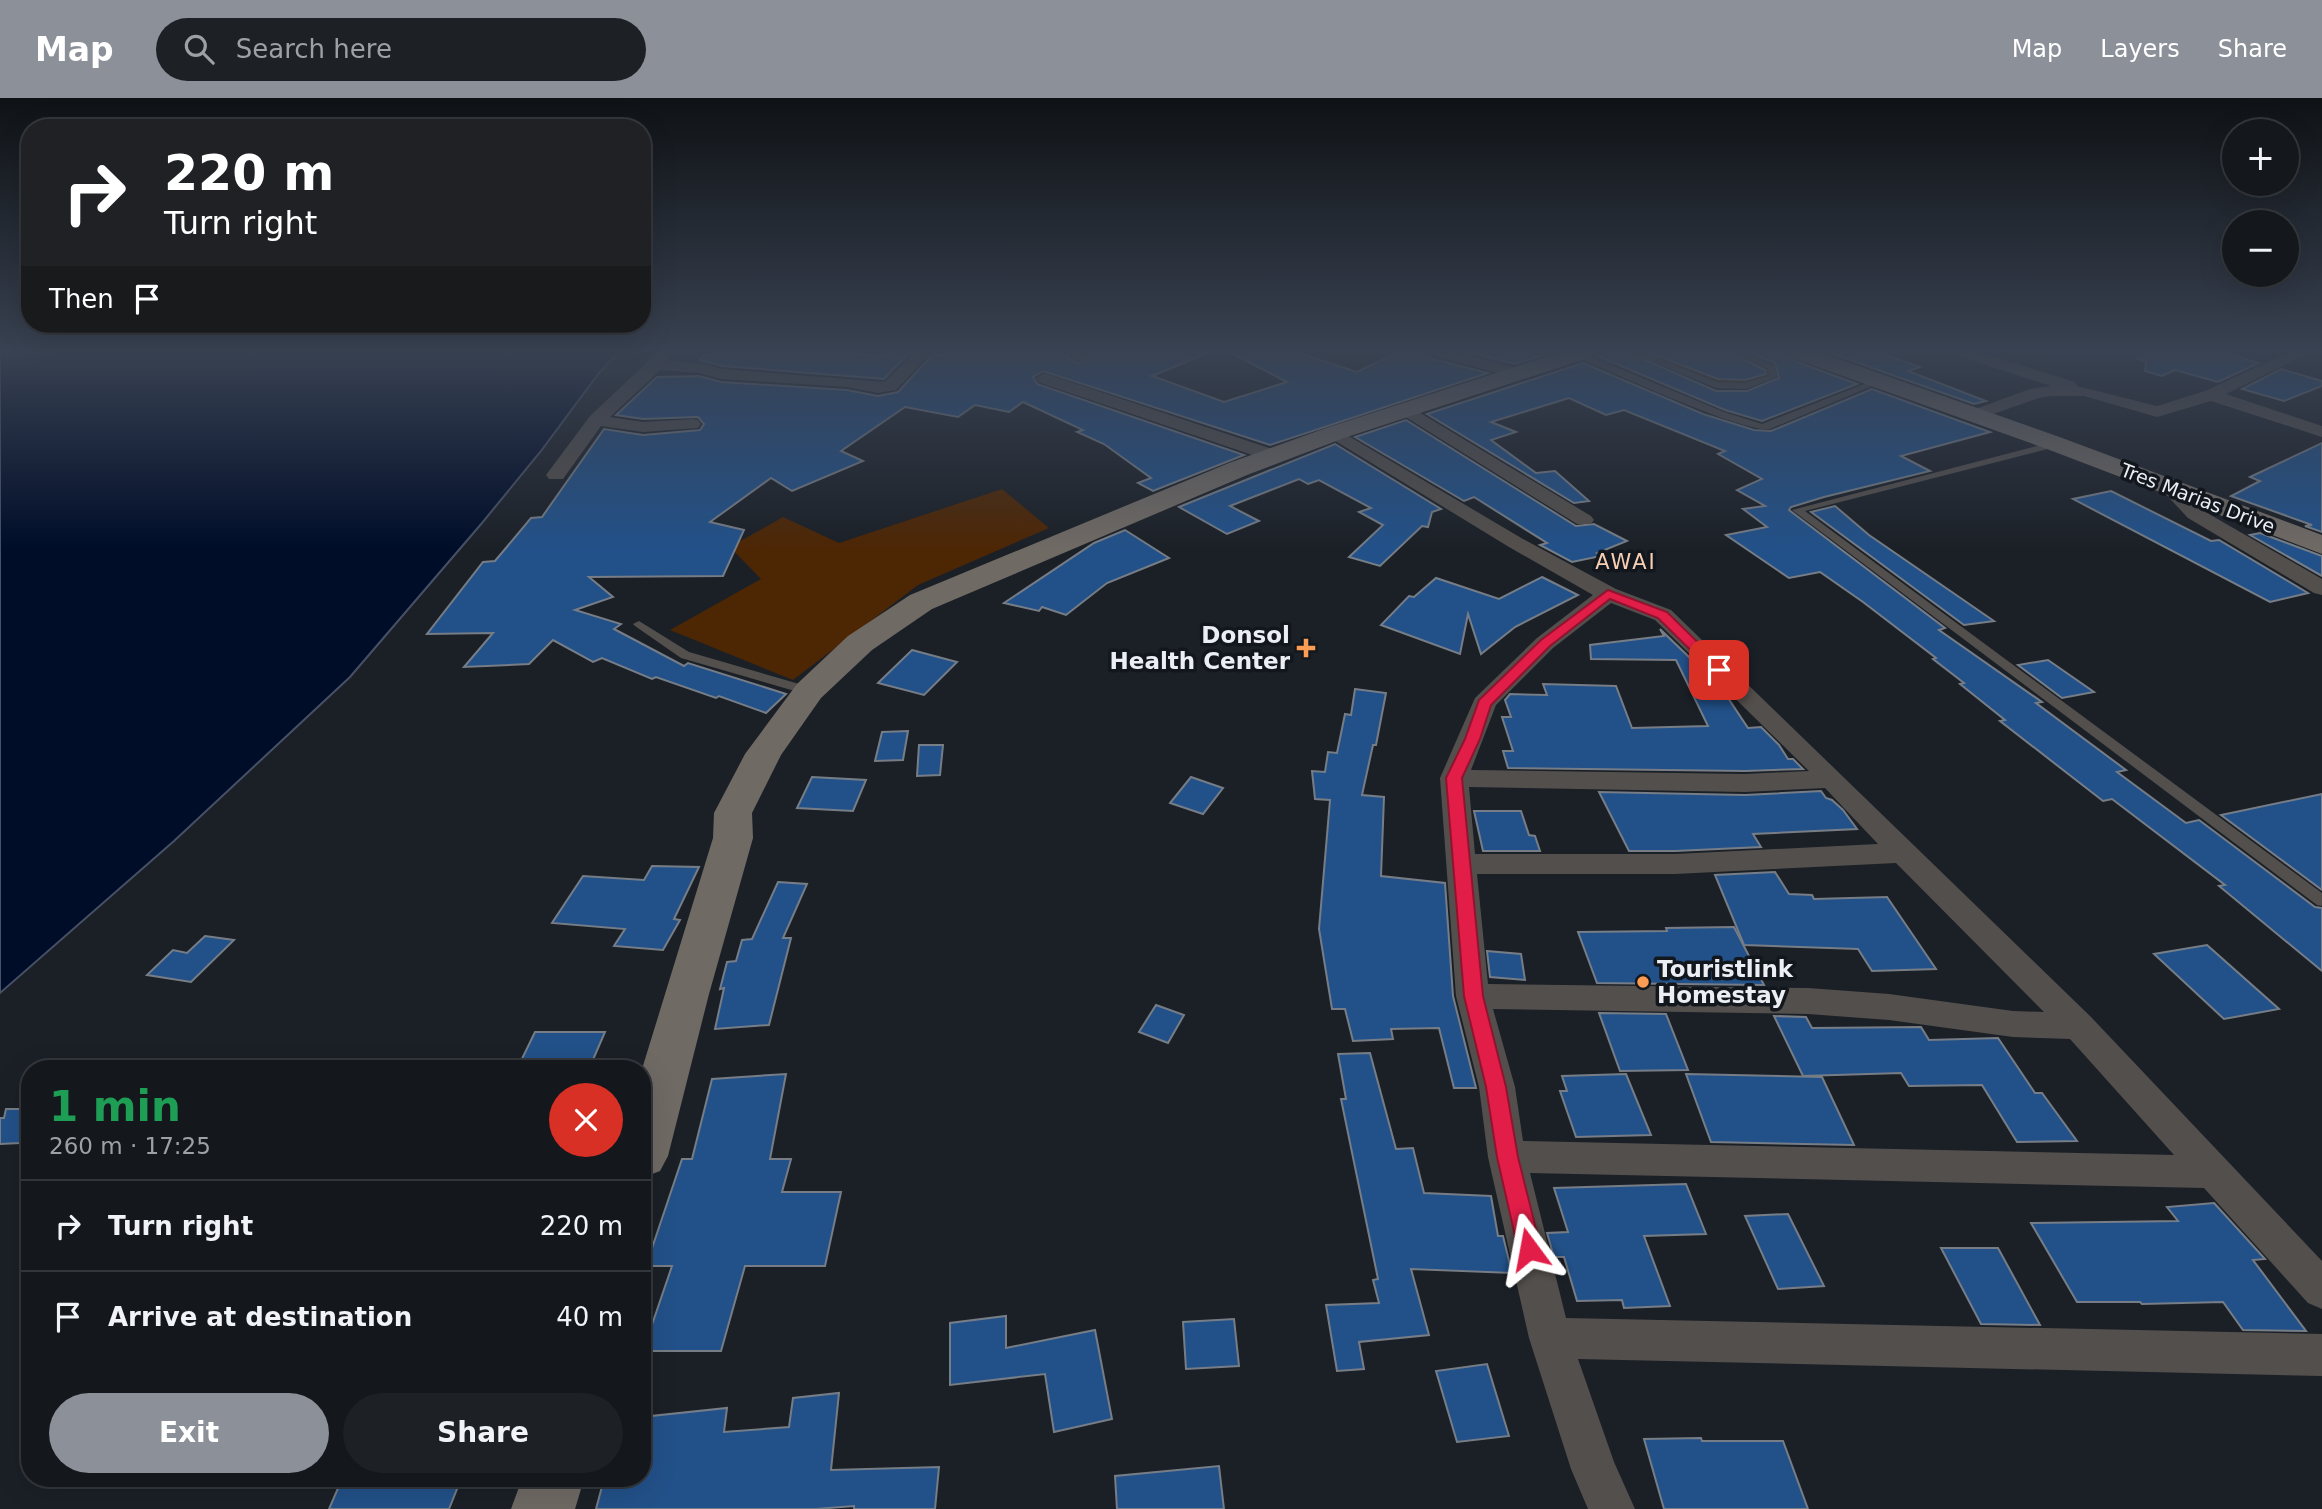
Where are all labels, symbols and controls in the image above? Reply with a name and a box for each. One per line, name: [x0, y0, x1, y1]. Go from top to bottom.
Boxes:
search box: [156, 18, 646, 81]
text: Map: [35, 30, 114, 69]
icon: search: [180, 30, 218, 68]
text: Search here: [236, 34, 392, 64]
text: Map: [2012, 35, 2062, 63]
text: Layers: [2100, 35, 2180, 63]
text: Share: [2218, 35, 2287, 63]
map controls: [2222, 119, 2299, 287]
button: +: [2222, 119, 2299, 196]
text: 220 m: [164, 145, 334, 202]
icon: right: [49, 147, 140, 238]
text: Turn right: [164, 204, 317, 242]
button: −: [2222, 210, 2299, 287]
icon: arrive: [128, 280, 166, 318]
text: Then: [49, 284, 114, 314]
street label: Tres Marias Drive: [2117, 458, 2278, 538]
district label: AWAI: [1595, 550, 1657, 574]
place label: Donsol Health Center: [1110, 622, 1291, 674]
marker: Donsol Health Center: [1296, 638, 1316, 658]
pin: [1689, 640, 1749, 700]
icon: arrive: [1700, 651, 1738, 689]
place label: Touristlink Homestay: [1657, 956, 1794, 1008]
marker: Touristlink Homestay: [1635, 974, 1651, 990]
text: 1 min: [49, 1082, 181, 1131]
button: close: [549, 1083, 623, 1157]
text: 260 m · 17:25: [49, 1133, 211, 1159]
icon: right: [49, 1207, 87, 1245]
text: Turn right: [108, 1211, 253, 1241]
text: 220 m: [540, 1211, 623, 1241]
position arrow: [1492, 1212, 1566, 1286]
icon: arrive: [49, 1298, 87, 1336]
text: Arrive at destination: [108, 1302, 412, 1332]
text: 40 m: [556, 1302, 623, 1332]
button: Exit: [49, 1393, 329, 1473]
button: Share: [343, 1393, 623, 1473]

